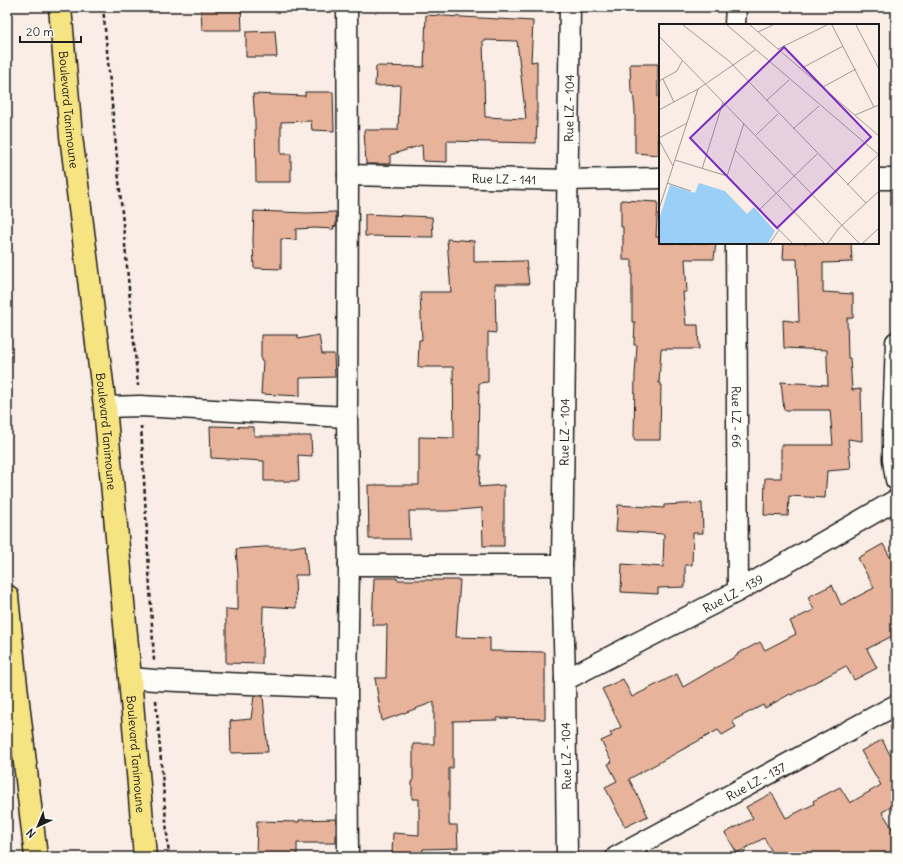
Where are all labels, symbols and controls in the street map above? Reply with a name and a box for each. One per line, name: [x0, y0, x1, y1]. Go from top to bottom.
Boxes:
scale bar: [20, 18, 81, 44]
text: 20 m: [26, 24, 54, 39]
inset map: [659, 24, 879, 244]
street label: Boulevard Tanimoune: [56, 50, 82, 169]
street label: Rue LZ - 104: [561, 74, 577, 142]
street label: Rue LZ - 141: [472, 170, 536, 187]
street label: Boulevard Tanimoune: [93, 372, 120, 491]
street label: Rue LZ - 66: [729, 386, 745, 448]
street label: Rue LZ - 104: [556, 398, 572, 466]
street label: Rue LZ - 139: [700, 571, 766, 615]
street label: Boulevard Tanimoune: [124, 695, 149, 813]
street label: Rue LZ - 104: [558, 722, 574, 790]
street label: Rue LZ - 137: [723, 759, 788, 803]
north arrow: [18, 806, 58, 846]
text: N: [23, 826, 39, 841]

